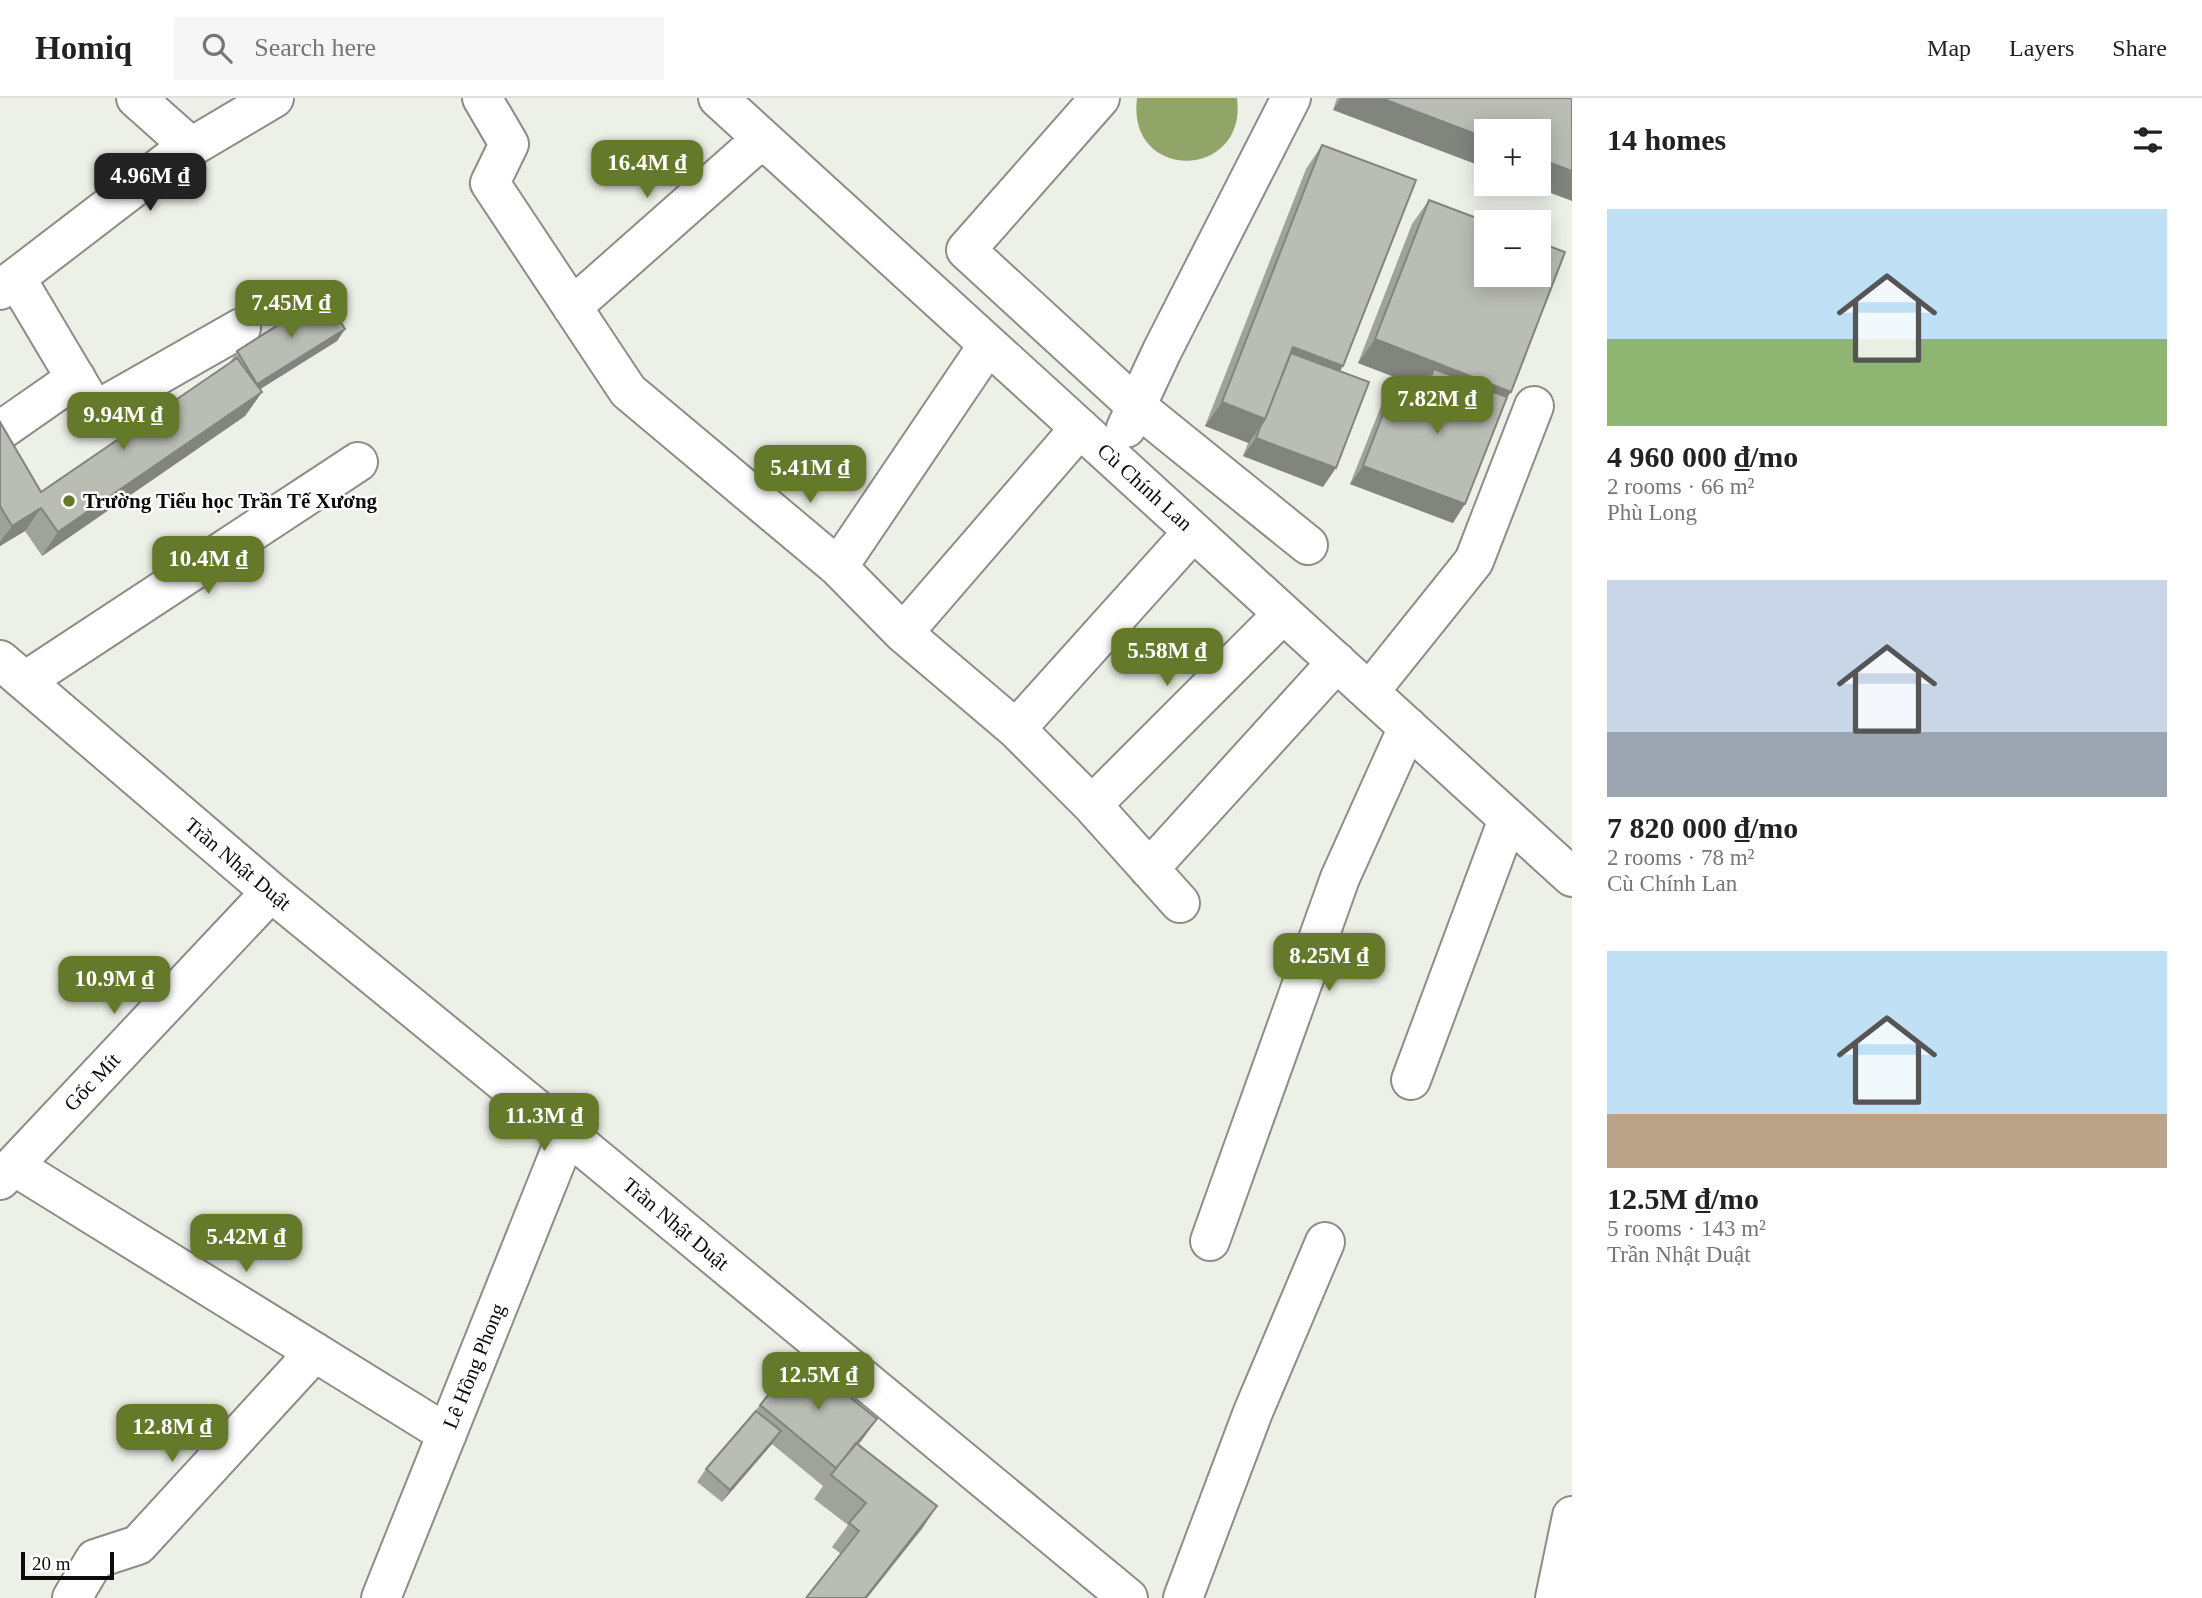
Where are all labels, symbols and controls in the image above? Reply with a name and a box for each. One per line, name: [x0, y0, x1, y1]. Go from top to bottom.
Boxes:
search box: [174, 17, 664, 80]
icon: search: [198, 29, 236, 67]
text: Homiq: [35, 30, 132, 66]
text: Search here: [254, 33, 376, 62]
text: Map: [1927, 35, 1971, 61]
text: Layers: [2009, 35, 2074, 61]
text: Share: [2112, 35, 2167, 61]
map controls: [1474, 119, 1551, 287]
button: +: [1474, 119, 1551, 196]
icon: filters: [2129, 121, 2167, 159]
text: 14 homes: [1607, 123, 1726, 156]
pin: 16.4M ₫: [582, 140, 712, 200]
text: 16.4M ₫: [607, 150, 687, 175]
pin: 4.96M ₫: [85, 153, 215, 213]
text: 4.96M ₫: [110, 163, 190, 188]
button: −: [1474, 210, 1551, 287]
icon: home: [1824, 255, 1950, 381]
pin: 7.45M ₫: [226, 280, 356, 340]
text: 7.45M ₫: [251, 290, 331, 315]
pin: 7.82M ₫: [1372, 376, 1502, 436]
text: 7.82M ₫: [1397, 386, 1477, 411]
pin: 9.94M ₫: [58, 392, 188, 452]
text: 9.94M ₫: [83, 402, 163, 427]
street label: Cù Chính Lan: [1093, 438, 1198, 536]
text: 4 960 000 ₫/mo: [1607, 440, 1798, 473]
pin: 5.41M ₫: [745, 446, 875, 505]
text: 5.41M ₫: [770, 455, 850, 480]
text: 2 rooms · 66 m²: [1607, 474, 1754, 499]
place label: Trường Tiểu học Trần Tế Xương: [83, 489, 378, 513]
marker: Trường Tiểu học Trần Tế Xương: [61, 493, 77, 509]
text: Phù Long: [1607, 500, 1697, 525]
pin: 10.4M ₫: [143, 536, 273, 596]
text: 10.4M ₫: [168, 546, 248, 571]
icon: home: [1824, 626, 1950, 752]
pin: 5.58M ₫: [1102, 628, 1232, 688]
text: 5.58M ₫: [1127, 638, 1207, 663]
text: 7 820 000 ₫/mo: [1607, 811, 1798, 844]
street label: Trần Nhật Duật: [180, 813, 296, 915]
text: 2 rooms · 78 m²: [1607, 845, 1754, 870]
text: Cù Chính Lan: [1607, 871, 1737, 896]
pin: 8.25M ₫: [1264, 934, 1394, 993]
text: 8.25M ₫: [1289, 943, 1369, 968]
pin: 10.9M ₫: [49, 956, 179, 1016]
text: 10.9M ₫: [74, 966, 154, 991]
icon: home: [1824, 997, 1950, 1123]
street label: Gốc Mít: [59, 1048, 125, 1116]
pin: 11.3M ₫: [479, 1094, 609, 1153]
text: 11.3M ₫: [505, 1103, 583, 1128]
street label: Trần Nhật Duật: [618, 1173, 734, 1275]
text: 12.5M ₫/mo: [1607, 1182, 1759, 1215]
pin: 5.42M ₫: [181, 1214, 311, 1274]
text: 5 rooms · 143 m²: [1607, 1216, 1766, 1241]
text: 5.42M ₫: [206, 1224, 286, 1249]
text: Trần Nhật Duật: [1607, 1242, 1751, 1267]
street label: Lê Hồng Phong: [438, 1299, 510, 1432]
pin: 12.5M ₫: [753, 1352, 883, 1412]
text: 12.5M ₫: [778, 1362, 858, 1387]
pin: 12.8M ₫: [107, 1404, 237, 1464]
text: 12.8M ₫: [132, 1414, 212, 1439]
scale bar: [21, 1549, 114, 1581]
text: 20 m: [32, 1553, 71, 1574]

